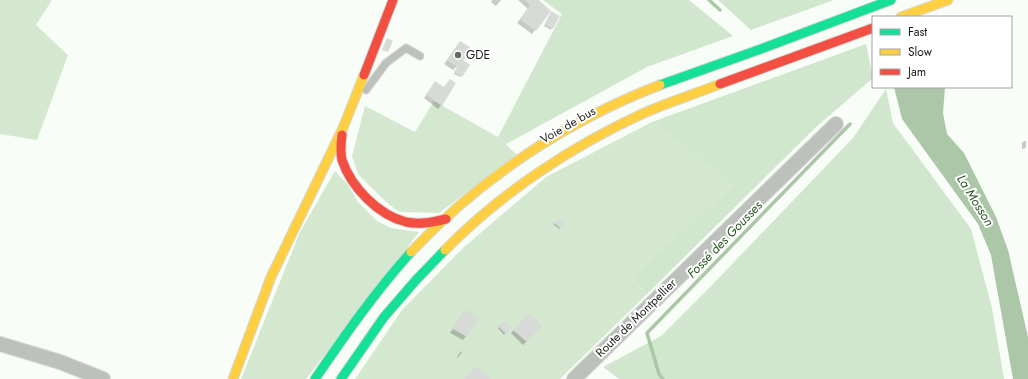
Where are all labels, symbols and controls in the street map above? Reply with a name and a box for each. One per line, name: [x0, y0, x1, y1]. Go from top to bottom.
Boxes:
legend: [872, 16, 1012, 88]
text: Fast: [908, 23, 927, 41]
text: Slow: [908, 43, 933, 61]
place label: GDE: [466, 46, 490, 64]
marker: GDE: [453, 50, 463, 60]
text: Jam: [906, 63, 926, 81]
street label: Voie de bus: [537, 102, 599, 148]
water label: La Mosson: [952, 171, 999, 230]
water label: Fossé des Gousses: [682, 196, 767, 282]
street label: Route de Montpellier: [592, 274, 681, 361]

